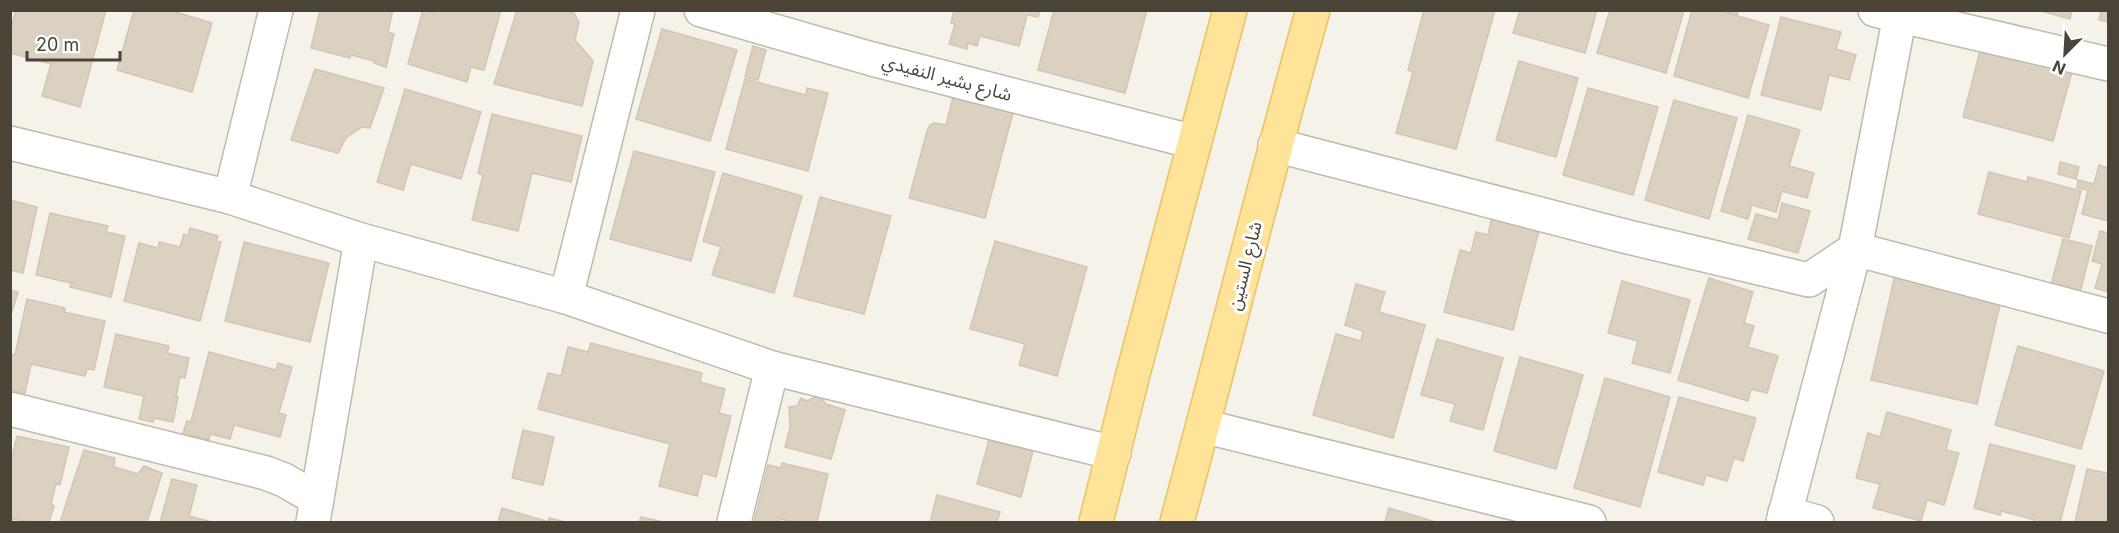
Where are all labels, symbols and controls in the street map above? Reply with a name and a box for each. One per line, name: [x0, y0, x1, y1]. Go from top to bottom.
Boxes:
scale bar: [27, 24, 120, 62]
north arrow: [2035, 24, 2095, 84]
text: 20 m: [36, 34, 79, 55]
street label: شارع بشير النفيدي: [879, 50, 1014, 109]
text: N: [2049, 56, 2069, 79]
street label: شارع الستين: [1223, 219, 1270, 314]

